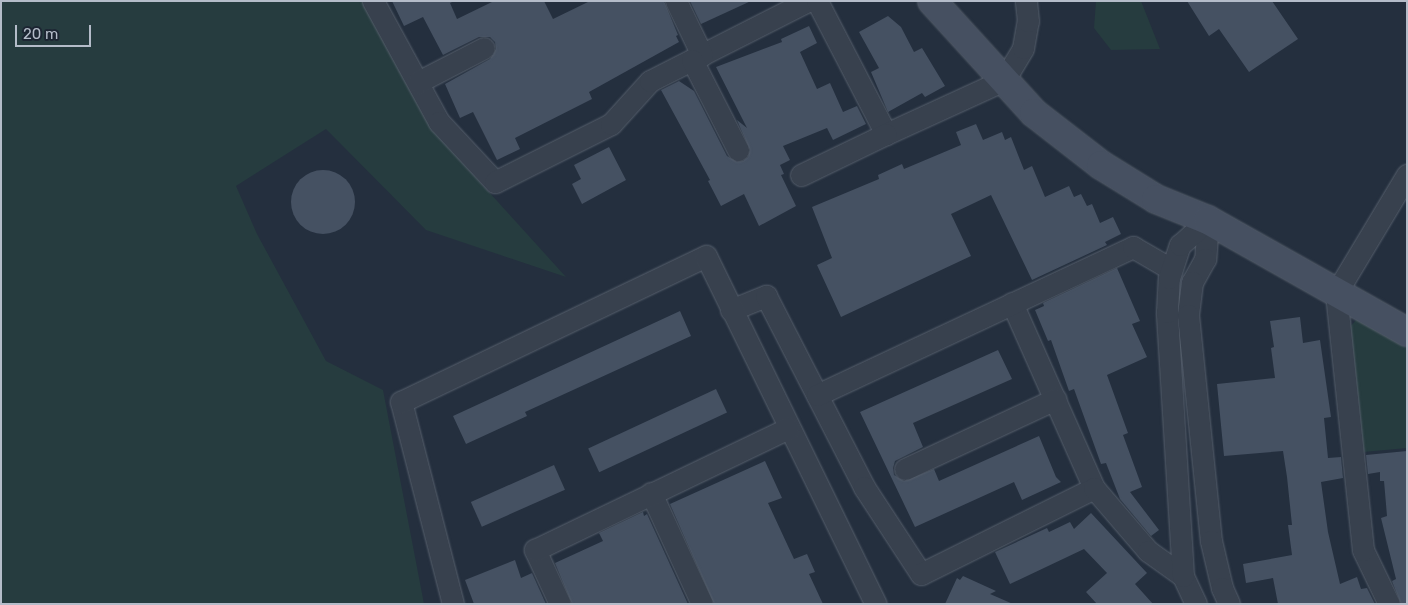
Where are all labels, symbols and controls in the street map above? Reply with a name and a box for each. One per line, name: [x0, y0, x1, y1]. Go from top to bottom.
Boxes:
scale bar: [18, 15, 94, 47]
text: 20 m: [23, 25, 58, 43]

